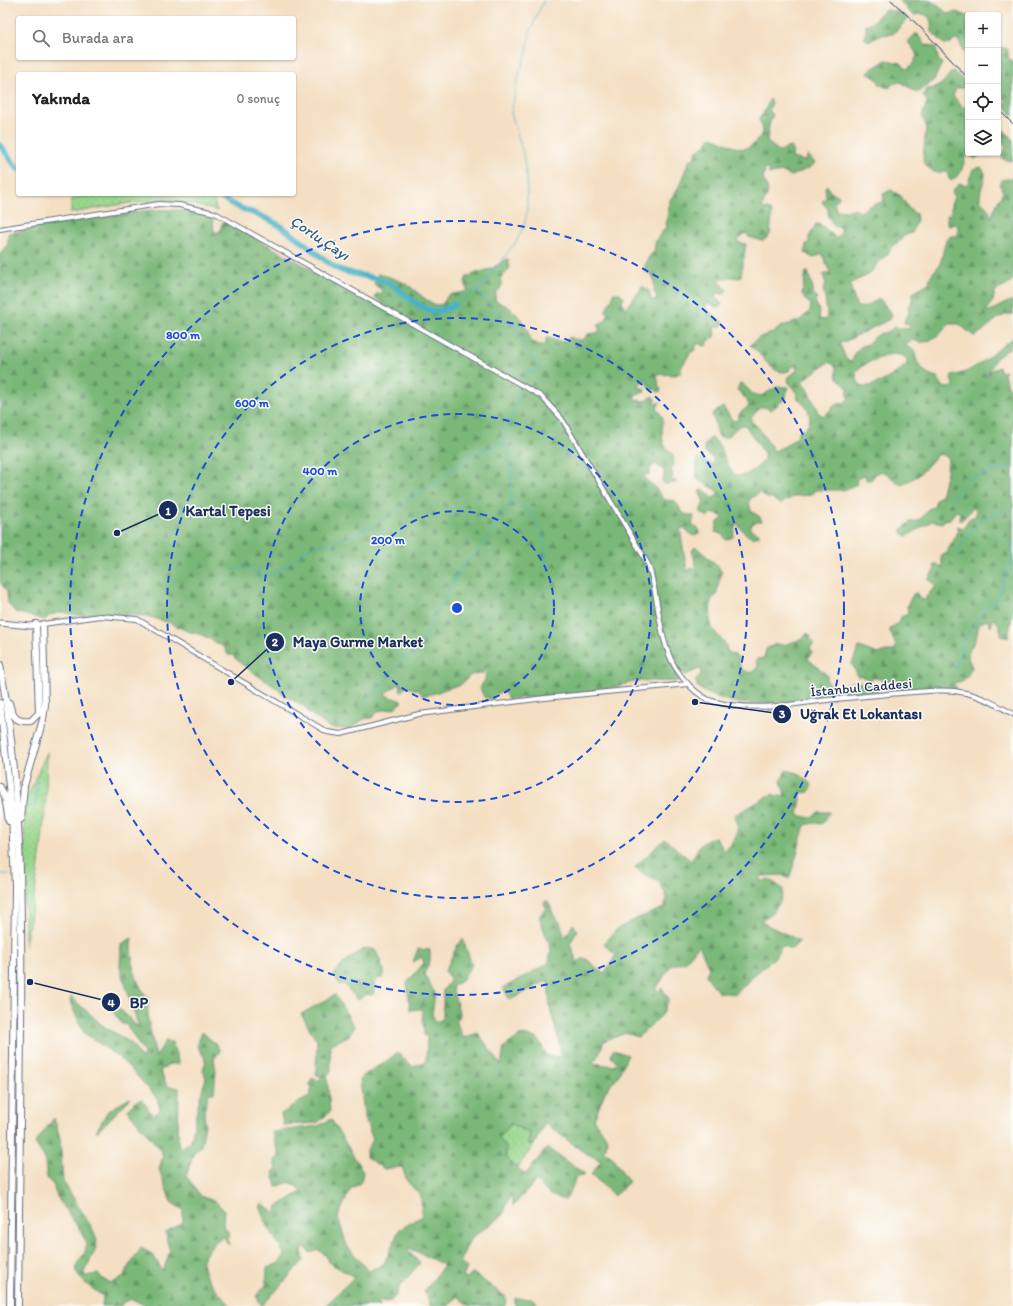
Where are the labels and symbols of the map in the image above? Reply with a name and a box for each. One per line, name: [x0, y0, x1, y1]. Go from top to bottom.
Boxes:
water label: Çorlu Çayı: [287, 212, 354, 265]
text: 800 m: [166, 328, 201, 342]
text: 600 m: [235, 396, 270, 410]
text: 400 m: [303, 464, 338, 478]
callout: Kartal Tepesi: [158, 497, 278, 524]
text: Kartal Tepesi: [185, 502, 271, 521]
text: 1: [165, 504, 171, 518]
text: 200 m: [371, 533, 406, 547]
centre of rings: [450, 601, 464, 615]
callout: Maya Gurme Market: [265, 628, 431, 655]
text: Maya Gurme Market: [293, 633, 424, 652]
text: 2: [272, 635, 279, 649]
street label: İstanbul Caddesi: [809, 675, 913, 700]
callout: Uğrak Et Lokantası: [772, 701, 930, 728]
text: Uğrak Et Lokantası: [800, 705, 922, 724]
text: 3: [779, 707, 786, 721]
callout: BP: [101, 989, 156, 1016]
text: BP: [130, 994, 149, 1012]
text: 4: [107, 996, 115, 1010]

